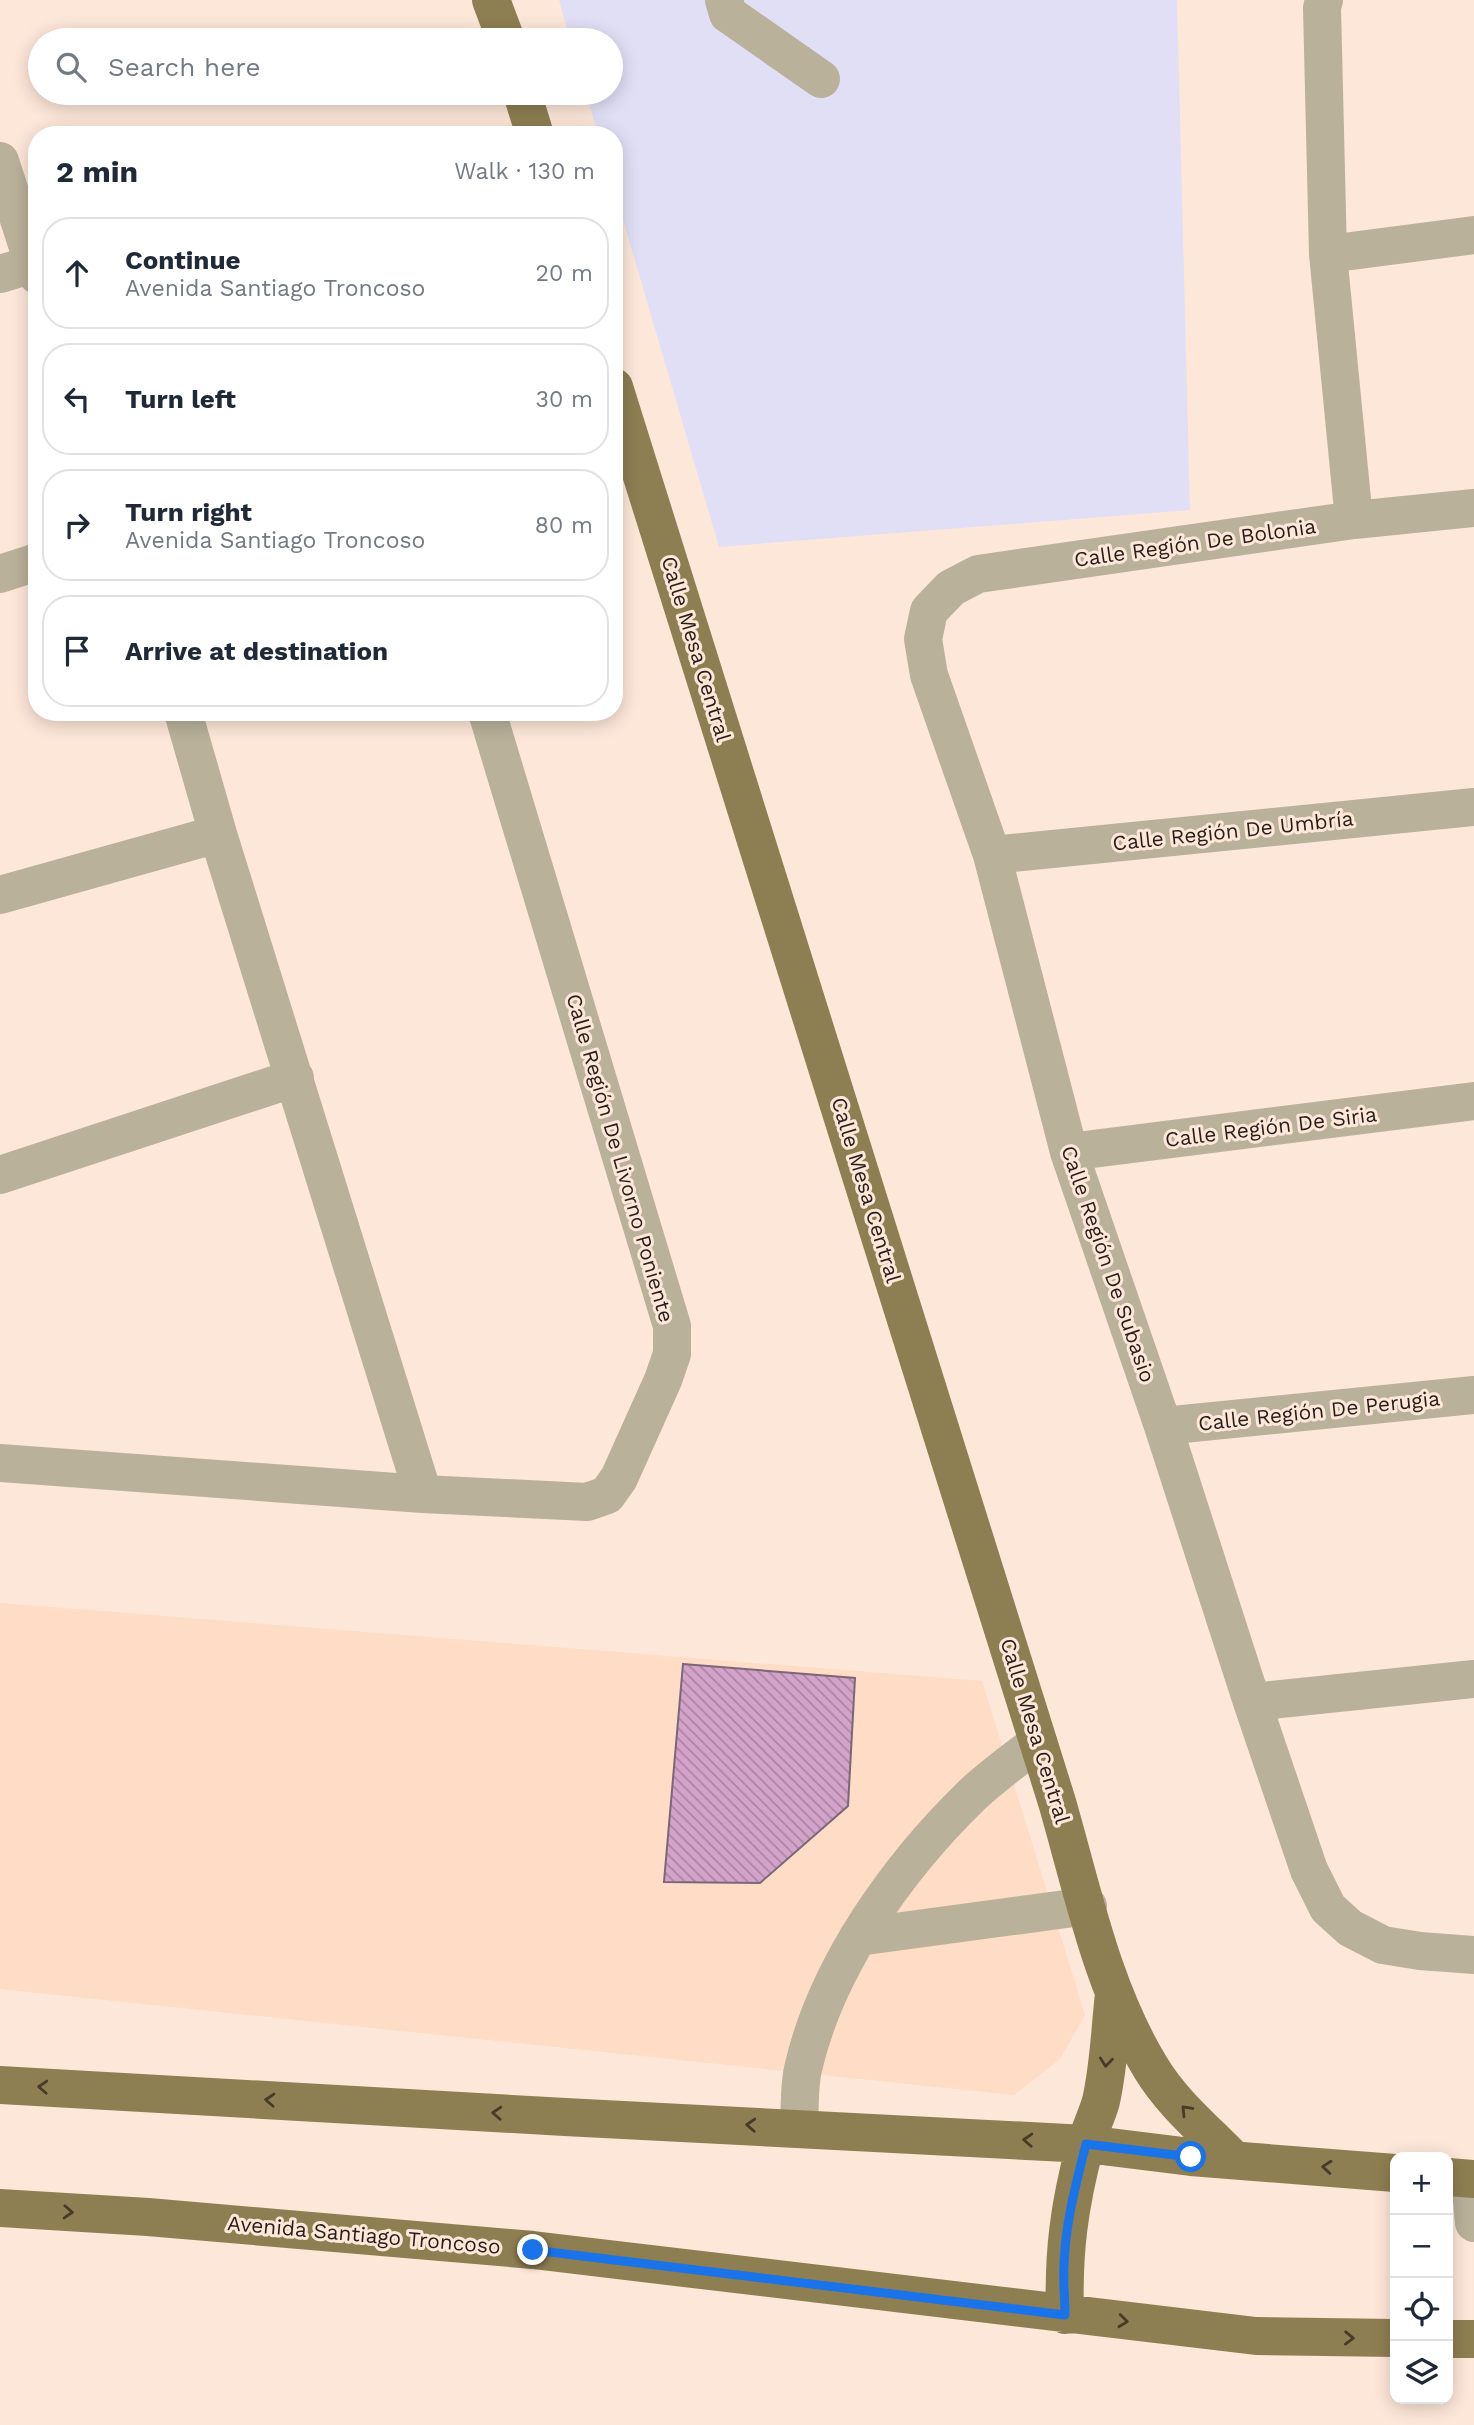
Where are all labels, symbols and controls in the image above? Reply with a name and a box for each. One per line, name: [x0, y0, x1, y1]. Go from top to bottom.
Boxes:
search box: [28, 28, 623, 105]
icon: search: [52, 48, 90, 86]
text: Search here: [108, 52, 260, 82]
text: 2 min: [56, 154, 138, 189]
text: Walk · 130 m: [454, 158, 595, 185]
text: Continue: [125, 245, 241, 275]
icon: ahead: [58, 254, 96, 292]
text: 20 m: [536, 260, 593, 287]
text: Avenida Santiago Troncoso: [125, 275, 425, 302]
icon: left: [58, 380, 96, 418]
text: Turn left: [125, 384, 236, 414]
text: 30 m: [536, 386, 593, 413]
text: Turn right: [125, 497, 252, 527]
icon: right: [58, 506, 96, 544]
text: 80 m: [535, 512, 593, 539]
street label: Calle Región De Bolonia: [1072, 513, 1318, 572]
text: Avenida Santiago Troncoso: [125, 527, 425, 554]
street label: Calle Mesa Central: [656, 553, 737, 745]
icon: arrive: [58, 632, 96, 670]
text: Arrive at destination: [125, 636, 388, 666]
street label: Calle Región De Umbría: [1111, 805, 1355, 856]
street label: Calle Región De Livorno Poniente: [562, 991, 679, 1325]
street label: Calle Mesa Central: [826, 1094, 907, 1286]
street label: Calle Región De Siria: [1164, 1101, 1378, 1152]
street label: Calle Región De Subasio: [1056, 1142, 1161, 1385]
street label: Calle Región De Perugia: [1197, 1385, 1441, 1436]
street label: Calle Mesa Central: [995, 1635, 1076, 1827]
one-way arrow: [1099, 2056, 1114, 2068]
one-way arrow: [37, 2080, 48, 2095]
one-way arrow: [264, 2093, 275, 2108]
one-way arrow: [491, 2106, 502, 2121]
one-way arrow: [1181, 2106, 1194, 2119]
one-way arrow: [746, 2118, 757, 2133]
one-way arrow: [1022, 2133, 1033, 2148]
route start: [1175, 2141, 1206, 2172]
map controls: [1390, 2152, 1453, 2404]
button: +: [1390, 2152, 1453, 2215]
one-way arrow: [1321, 2160, 1332, 2175]
one-way arrow: [63, 2204, 74, 2219]
street label: Avenida Santiago Troncoso: [226, 2210, 502, 2259]
button: −: [1390, 2215, 1453, 2278]
route end: [517, 2234, 548, 2265]
button: locate: [1390, 2278, 1453, 2341]
one-way arrow: [1117, 2314, 1129, 2329]
one-way arrow: [1344, 2330, 1355, 2345]
button: layers: [1390, 2341, 1453, 2404]

